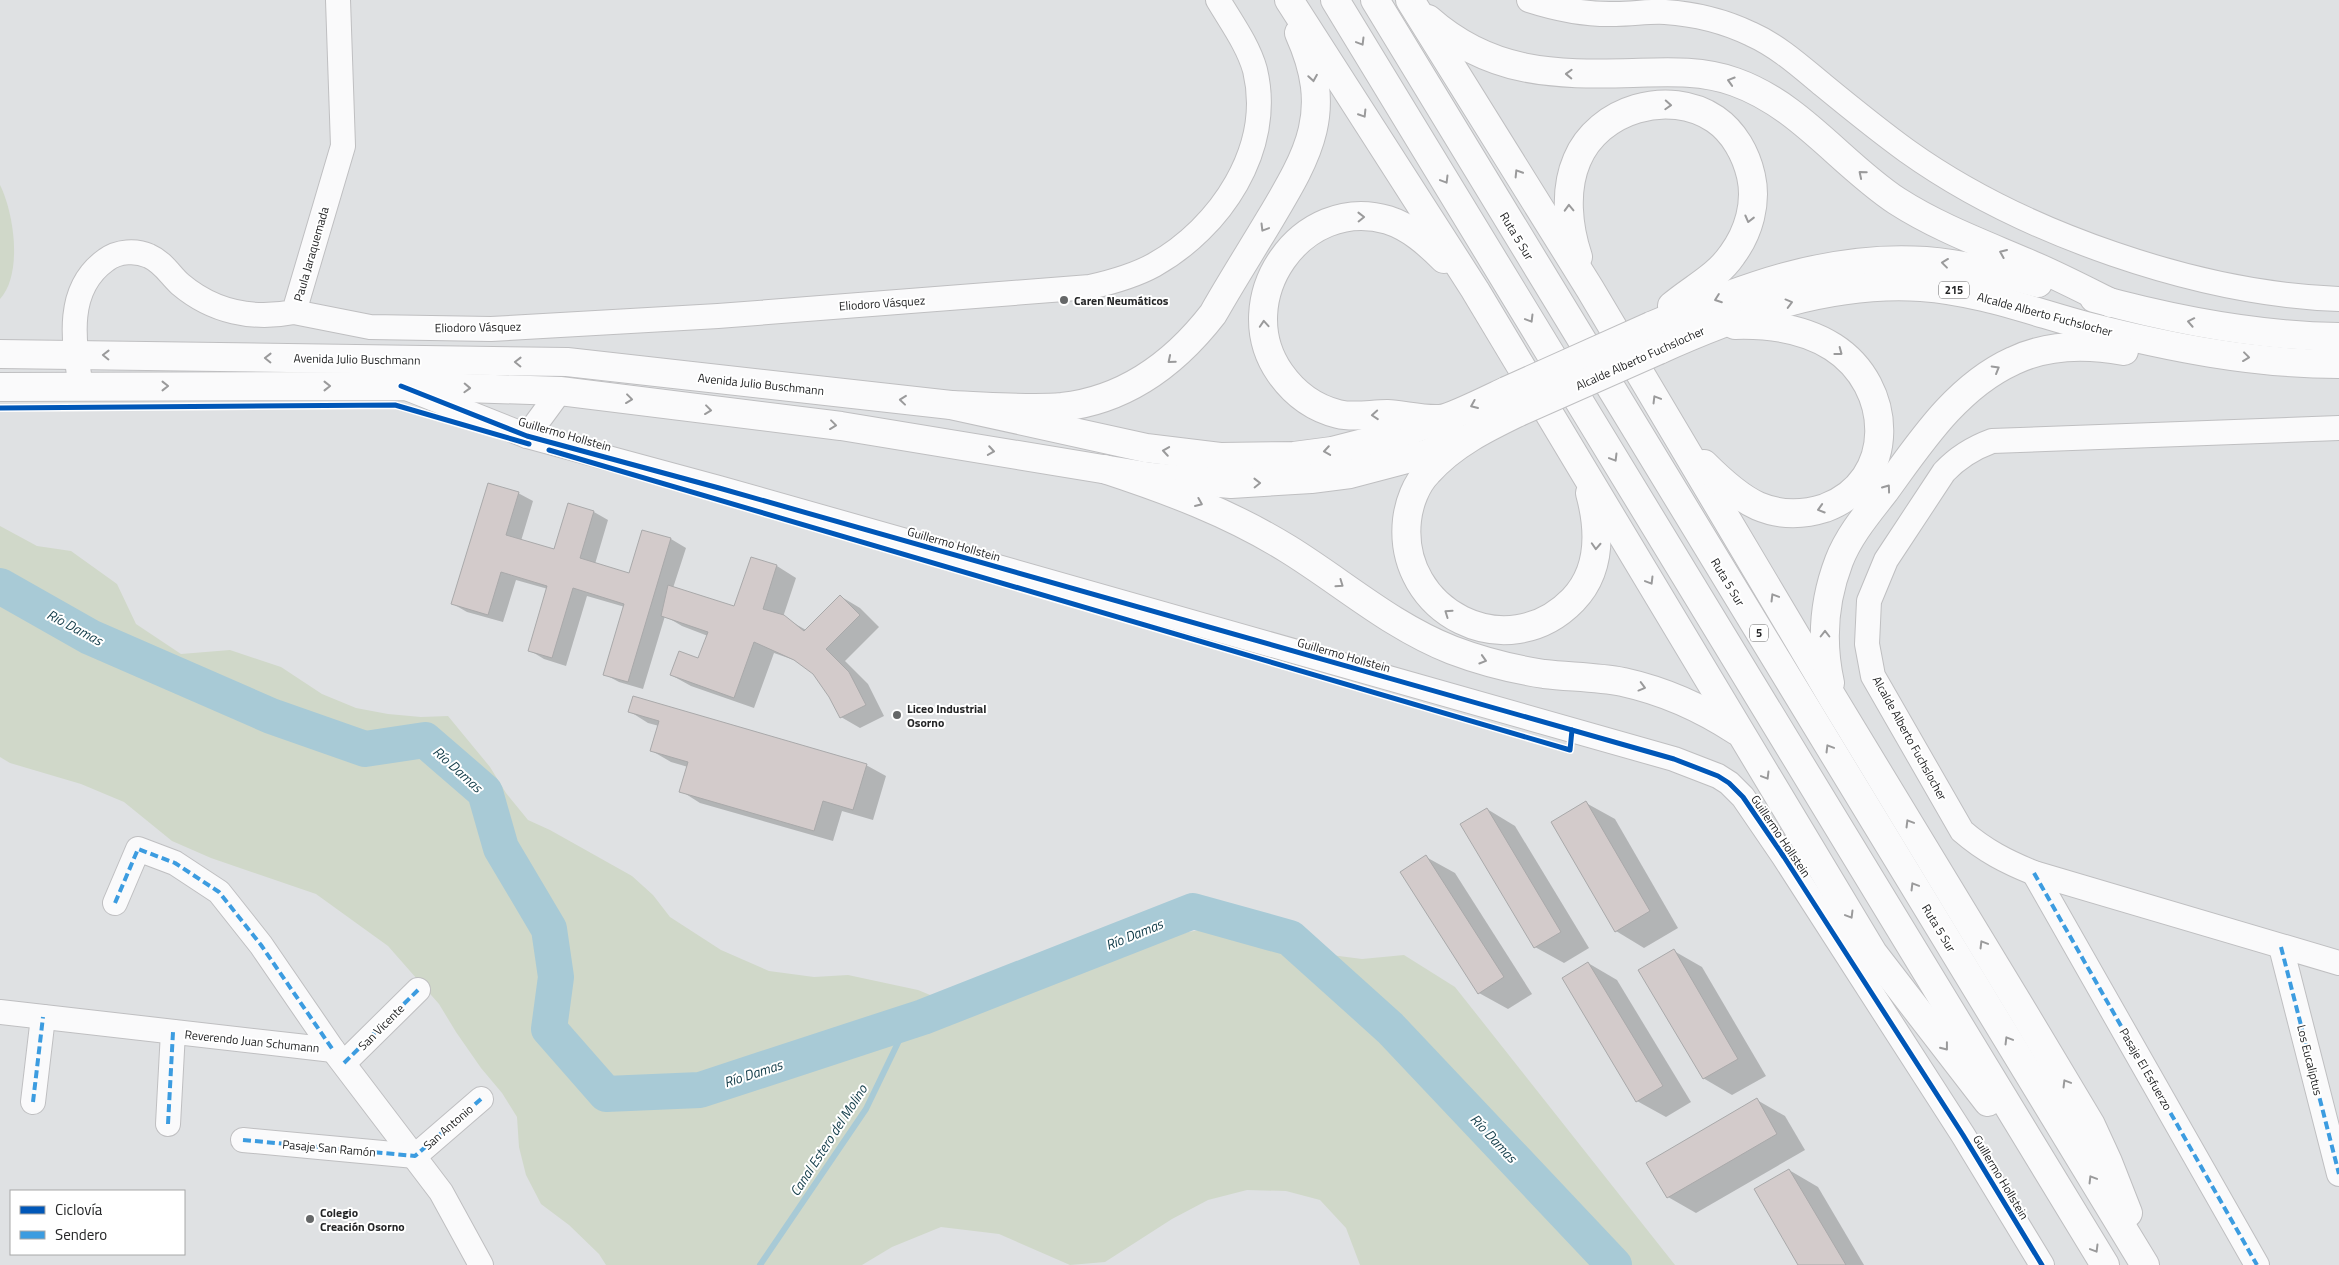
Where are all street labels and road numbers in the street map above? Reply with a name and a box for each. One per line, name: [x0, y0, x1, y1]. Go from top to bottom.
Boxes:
street label: Paula Jaraquemada: [288, 204, 334, 304]
street label: Ruta 5 Sur: [1495, 208, 1539, 264]
road number: 215: [1939, 282, 1969, 298]
street label: Alcalde Alberto Fuchslocher: [1975, 287, 2115, 341]
street label: Eliodoro Vásquez: [838, 291, 926, 315]
street label: Eliodoro Vásquez: [435, 317, 521, 337]
street label: Alcalde Alberto Fuchslocher: [1572, 321, 1708, 395]
street label: Avenida Julio Buschmann: [293, 348, 421, 370]
street label: Avenida Julio Buschmann: [697, 368, 825, 400]
street label: Guillermo Hollstein: [516, 412, 614, 456]
street label: Guillermo Hollstein: [905, 522, 1003, 566]
street label: Ruta 5 Sur: [1706, 554, 1750, 610]
road number: 5: [1750, 624, 1768, 641]
street label: Guillermo Hollstein: [1295, 633, 1393, 677]
street label: Alcalde Alberto Fuchslocher: [1868, 672, 1952, 804]
street label: Guillermo Hollstein: [1746, 791, 1816, 881]
street label: Ruta 5 Sur: [1917, 900, 1961, 956]
street label: San Vicente: [353, 999, 409, 1055]
street label: Los Eucaliptus: [2292, 1023, 2328, 1098]
street label: Reverendo Juan Schumann: [184, 1024, 320, 1058]
street label: Pasaje El Esfuerzo: [2115, 1024, 2177, 1114]
street label: San Antonio: [419, 1100, 477, 1154]
street label: Guillermo Hollstein: [1968, 1131, 2034, 1223]
street label: Pasaje San Ramón: [281, 1134, 377, 1162]

